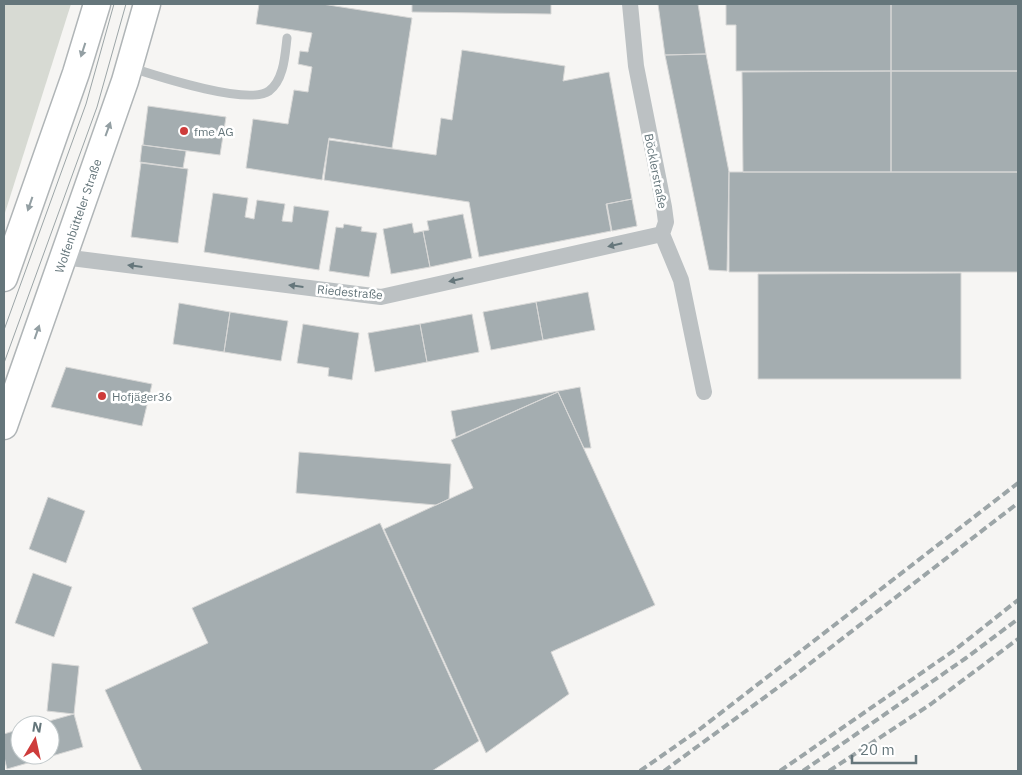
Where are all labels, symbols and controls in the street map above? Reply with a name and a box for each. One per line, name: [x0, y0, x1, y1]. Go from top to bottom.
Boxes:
one-way arrow: [79, 43, 86, 58]
one-way arrow: [104, 121, 112, 136]
place label: fme AG: [194, 124, 234, 139]
marker: fme AG: [178, 125, 190, 137]
street label: Böcklerstraße: [641, 132, 671, 210]
street label: Wolfenbütteler Straße: [51, 157, 105, 275]
one-way arrow: [26, 197, 34, 212]
one-way arrow: [607, 241, 622, 249]
one-way arrow: [126, 262, 142, 270]
one-way arrow: [448, 276, 464, 284]
one-way arrow: [288, 282, 304, 290]
street label: Riedestraße: [317, 282, 384, 302]
one-way arrow: [34, 325, 41, 340]
place label: Hofjäger36: [112, 389, 172, 404]
marker: Hofjäger36: [96, 390, 108, 402]
north arrow: [10, 715, 60, 765]
text: N: [31, 717, 43, 737]
scale bar: [852, 732, 916, 764]
text: 20 m: [860, 740, 895, 759]

